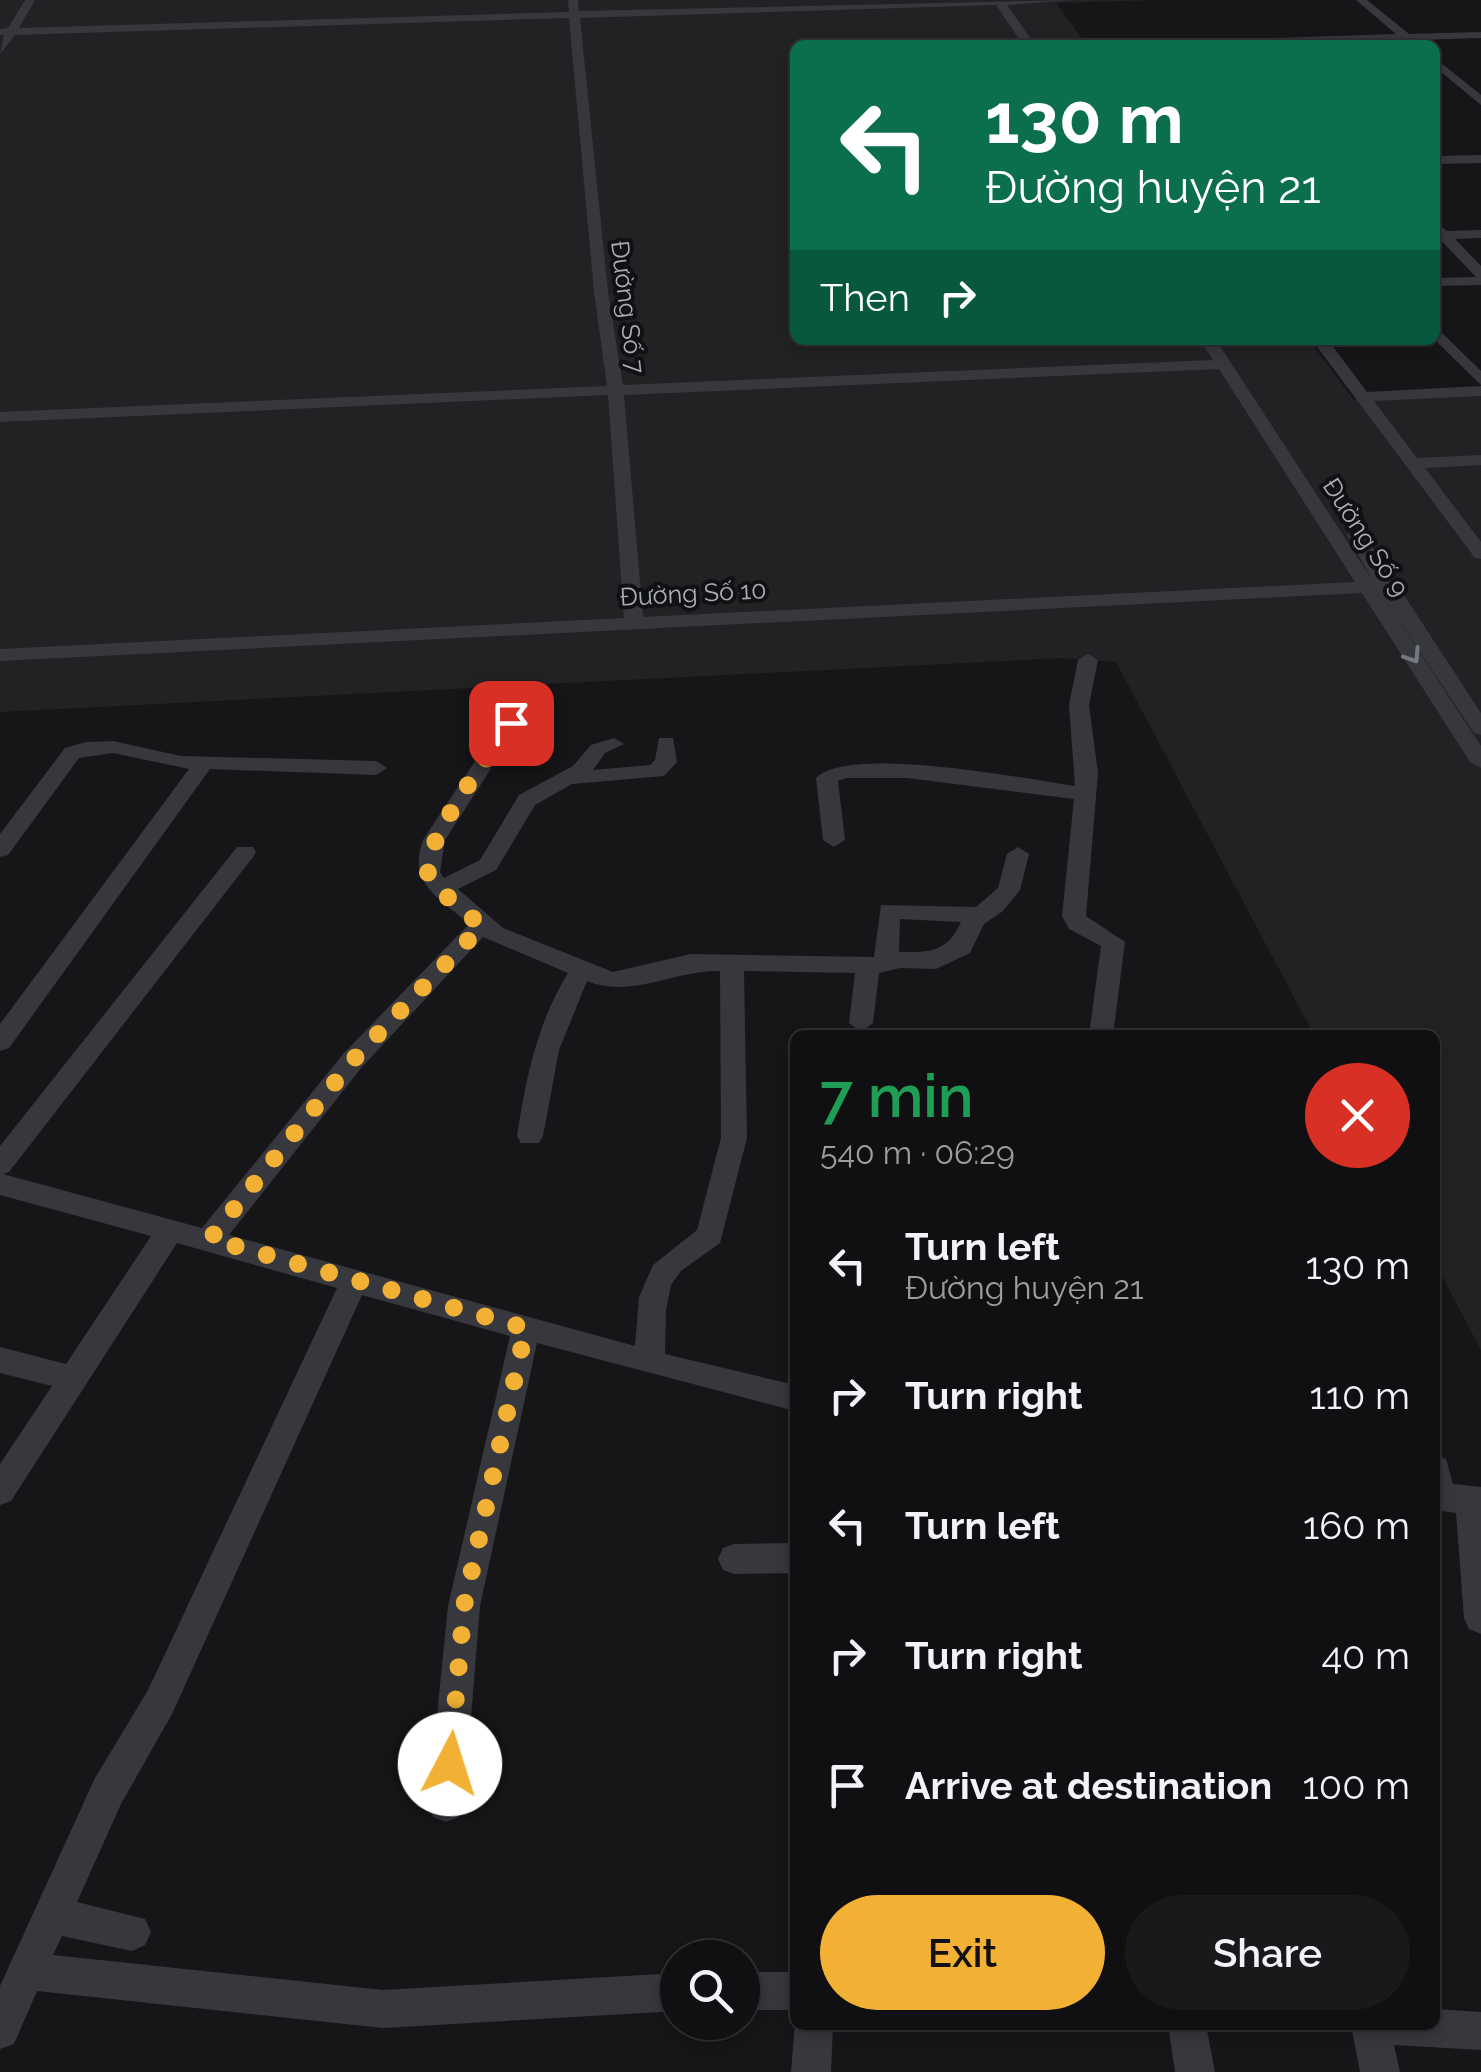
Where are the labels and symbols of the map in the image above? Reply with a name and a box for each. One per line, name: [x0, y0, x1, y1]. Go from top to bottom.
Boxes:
street label: Đường Số 7: [605, 239, 651, 376]
street label: Đường Số 9: [1317, 472, 1415, 602]
street label: Đường Số 10: [619, 574, 767, 612]
one-way arrow: [1401, 646, 1420, 664]
pin: [469, 681, 554, 766]
position arrow: [398, 1712, 502, 1816]

